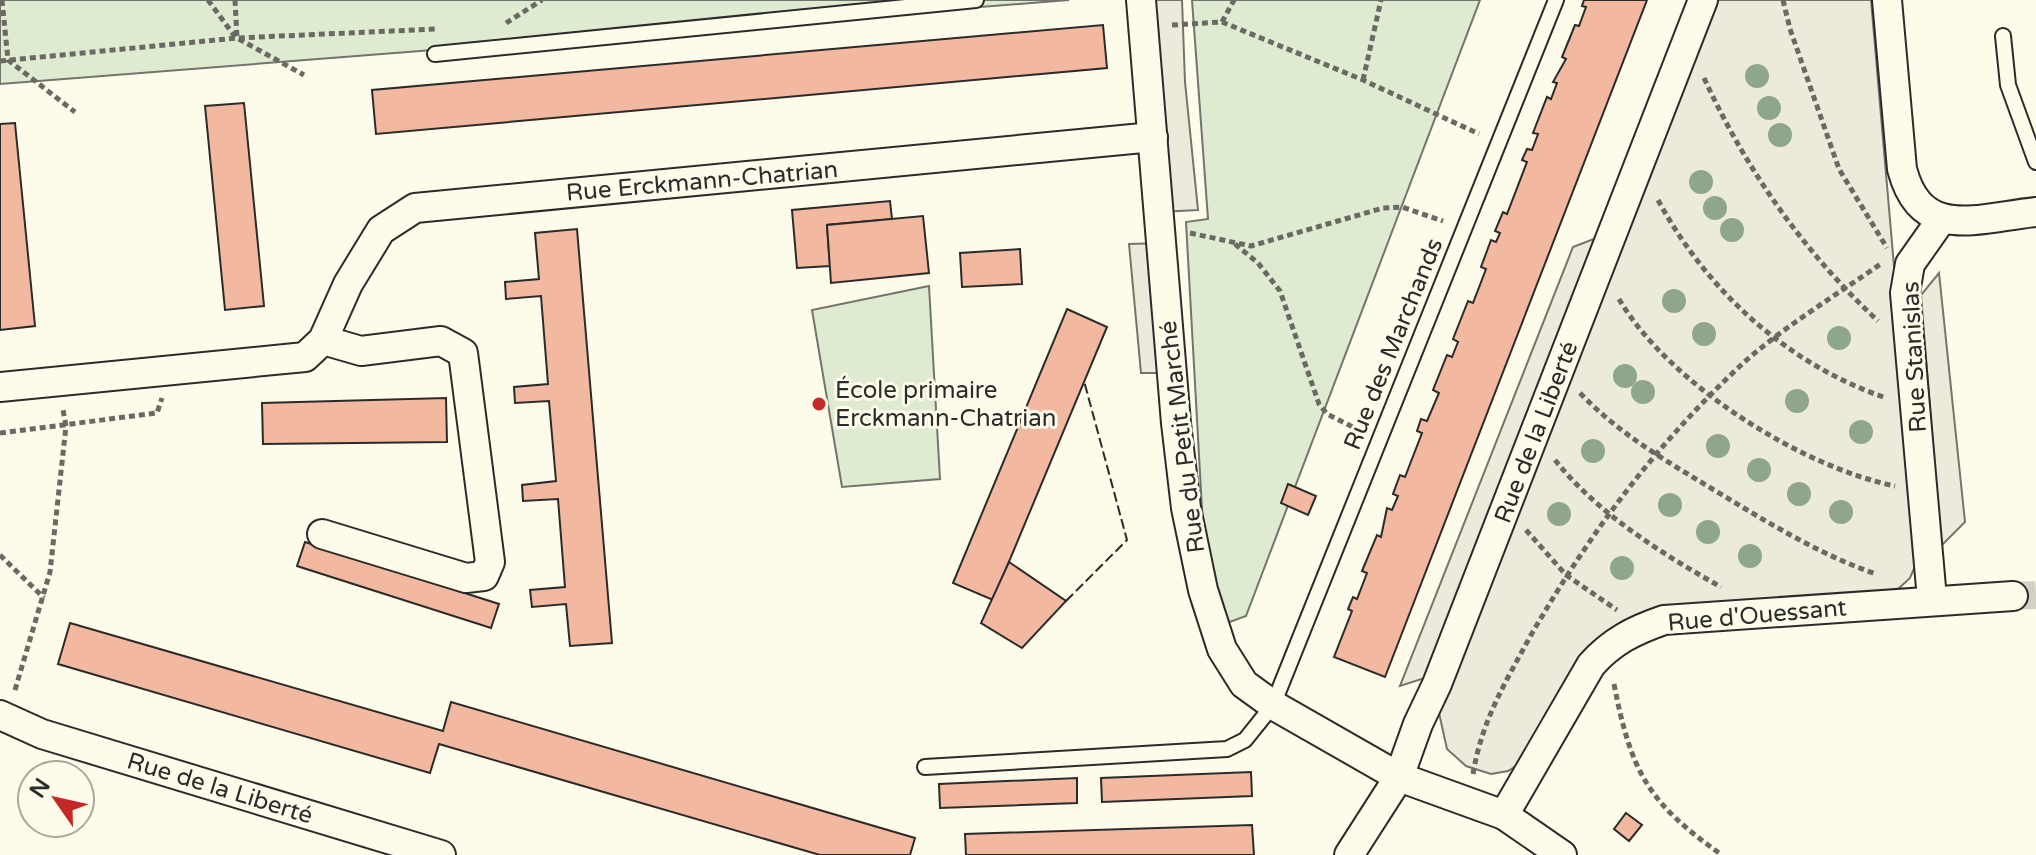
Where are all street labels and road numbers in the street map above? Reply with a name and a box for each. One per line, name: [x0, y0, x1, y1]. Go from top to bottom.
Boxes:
street label: Rue Erckmann-Chatrian: [565, 155, 839, 208]
street label: Rue des Marchands: [1338, 234, 1449, 454]
street label: Rue Stanislas: [1896, 281, 1933, 433]
street label: Rue du Petit Marché: [1154, 319, 1211, 555]
street label: Rue de la Liberté: [1488, 337, 1584, 527]
street label: Rue d'Ouessant: [1666, 593, 1848, 638]
street label: Rue de la Liberté: [124, 746, 316, 830]

